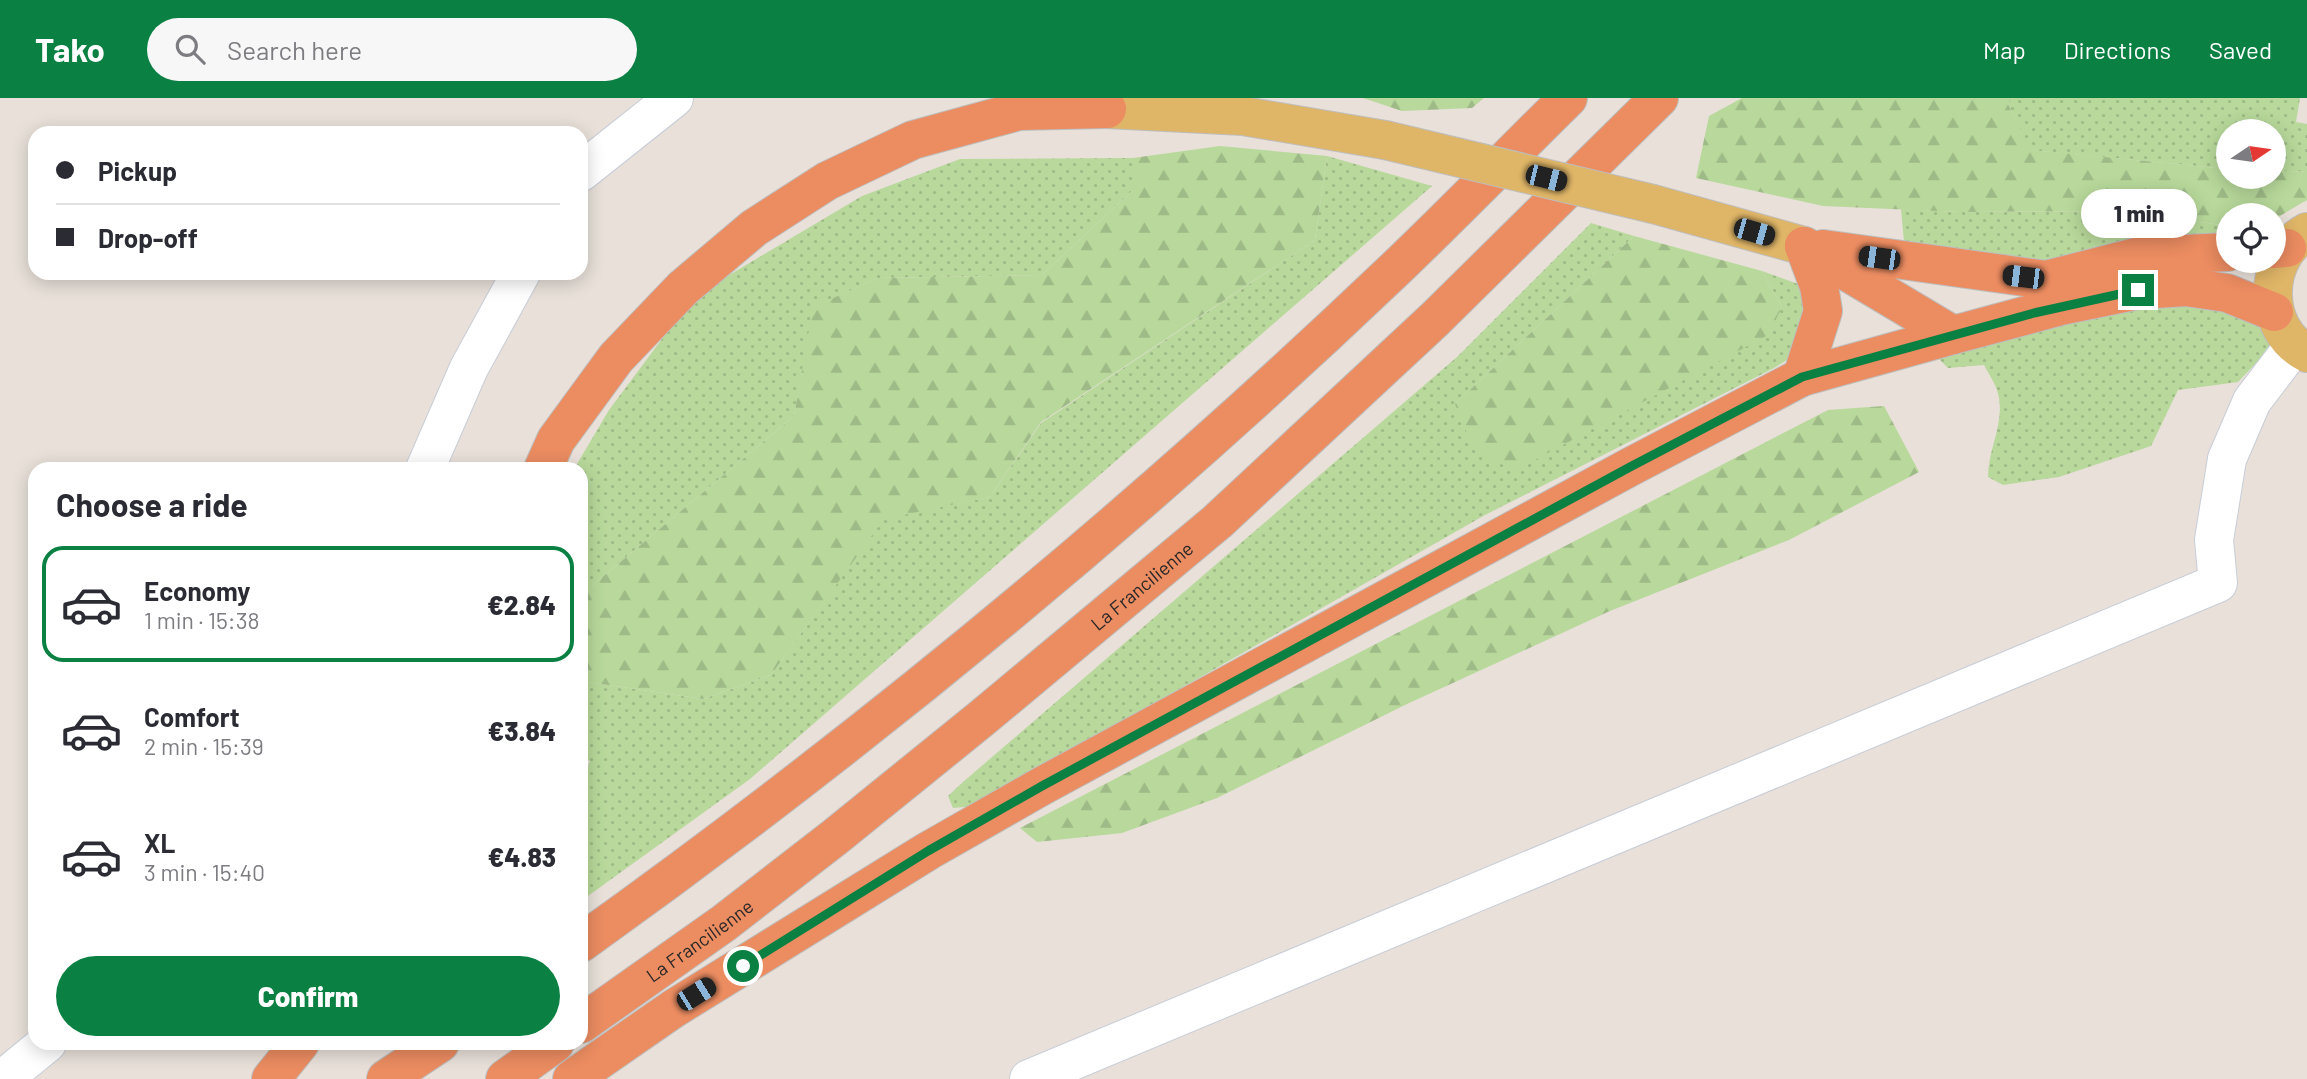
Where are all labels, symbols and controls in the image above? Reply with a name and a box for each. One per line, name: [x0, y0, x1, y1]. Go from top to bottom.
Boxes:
search box: [147, 18, 637, 81]
text: Tako: [35, 29, 105, 69]
icon: search: [171, 30, 209, 68]
text: Search here: [227, 34, 362, 65]
text: Map: [1983, 35, 2026, 64]
text: Directions: [2064, 35, 2171, 64]
text: Saved: [2209, 35, 2272, 64]
north arrow: [2216, 119, 2286, 189]
map controls: [2216, 119, 2286, 273]
text: Pickup: [98, 155, 177, 186]
car: [1524, 163, 1569, 193]
callout: 1 min: [2080, 188, 2196, 238]
text: 1 min: [2114, 199, 2164, 227]
button: locate: [2216, 203, 2286, 273]
car: [1731, 216, 1778, 248]
text: Drop-off: [98, 222, 198, 253]
car: [1857, 245, 1902, 271]
car: [2001, 264, 2046, 290]
route end: [2122, 274, 2154, 306]
text: Choose a ride: [56, 485, 248, 523]
street label: La Francilienne: [1085, 536, 1197, 634]
icon: car: [60, 573, 123, 636]
text: Economy: [144, 575, 250, 606]
text: €2.84: [487, 589, 556, 620]
text: 1 min · 15:38: [144, 606, 259, 634]
icon: car: [60, 699, 123, 762]
text: Comfort: [144, 701, 240, 732]
text: €3.84: [488, 715, 556, 746]
text: 2 min · 15:39: [144, 732, 264, 760]
icon: car: [60, 825, 123, 888]
text: XL: [144, 827, 175, 858]
text: €4.83: [488, 841, 556, 872]
text: 3 min · 15:40: [144, 858, 265, 886]
street label: La Francilienne: [641, 894, 757, 986]
route start: [727, 950, 759, 982]
button: Confirm: [56, 956, 560, 1036]
car: [673, 974, 720, 1014]

